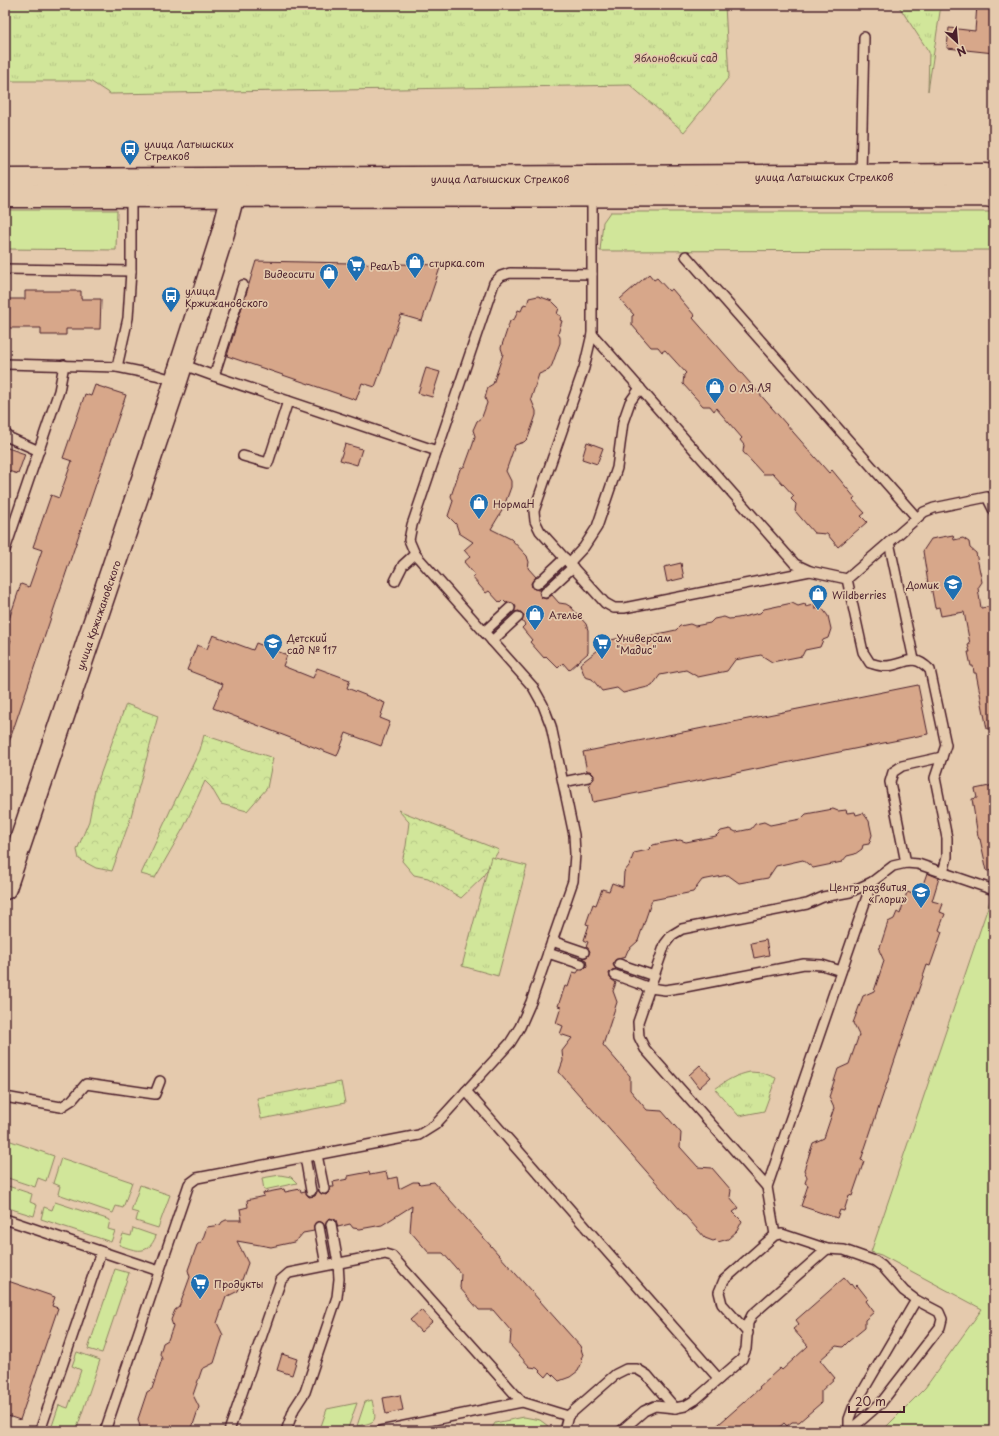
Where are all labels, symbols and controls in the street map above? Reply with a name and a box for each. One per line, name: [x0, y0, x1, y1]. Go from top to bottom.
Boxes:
north arrow: [937, 22, 977, 62]
text: N: [954, 42, 969, 61]
park label: Яблоновский сад: [634, 50, 718, 65]
place label: улица Латышских Стрелков: [144, 136, 234, 163]
bus stop icon: улица Латышских Стрелков: [119, 138, 141, 166]
street label: улица Латышских Стрелков: [755, 169, 893, 184]
street label: улица Латышских Стрелков: [431, 171, 569, 186]
shop icon: стирка.com: [404, 251, 426, 279]
supermarket icon: РеалЪ: [345, 254, 367, 282]
place label: стирка.com: [429, 255, 485, 270]
place label: РеалЪ: [370, 258, 401, 273]
shop icon: Видеосити: [318, 262, 340, 290]
place label: Видеосити: [264, 266, 315, 281]
place label: улица Кржижановского: [185, 283, 268, 310]
bus stop icon: улица Кржижановского: [160, 285, 182, 313]
shop icon: О ЛЯ ЛЯ: [704, 376, 726, 404]
place label: О ЛЯ ЛЯ: [729, 380, 771, 395]
shop icon: НормаН: [468, 492, 490, 520]
place label: НормаН: [493, 496, 535, 511]
street label: улица Кржижановского: [72, 558, 124, 672]
school or university icon: Домик: [942, 573, 964, 601]
place label: Домик: [905, 577, 939, 592]
shop icon: Wildberries: [807, 583, 829, 611]
place label: Wildberries: [832, 587, 887, 602]
shop icon: Ателье: [524, 603, 546, 631]
place label: Ателье: [549, 607, 583, 622]
place label: Детский сад № 117: [286, 630, 337, 657]
place label: Универсам "Мадис": [616, 630, 672, 657]
school or university icon: Детский сад № 117: [262, 632, 284, 660]
supermarket icon: Универсам "Мадис": [591, 632, 613, 660]
place label: Центр развития «Глори»: [829, 879, 907, 906]
school or university icon: Центр развития «Глори»: [910, 881, 932, 909]
supermarket icon: Продукты: [189, 1272, 211, 1300]
place label: Продукты: [214, 1276, 263, 1291]
scale bar: [849, 1388, 904, 1414]
text: 20 m: [855, 1392, 886, 1410]

